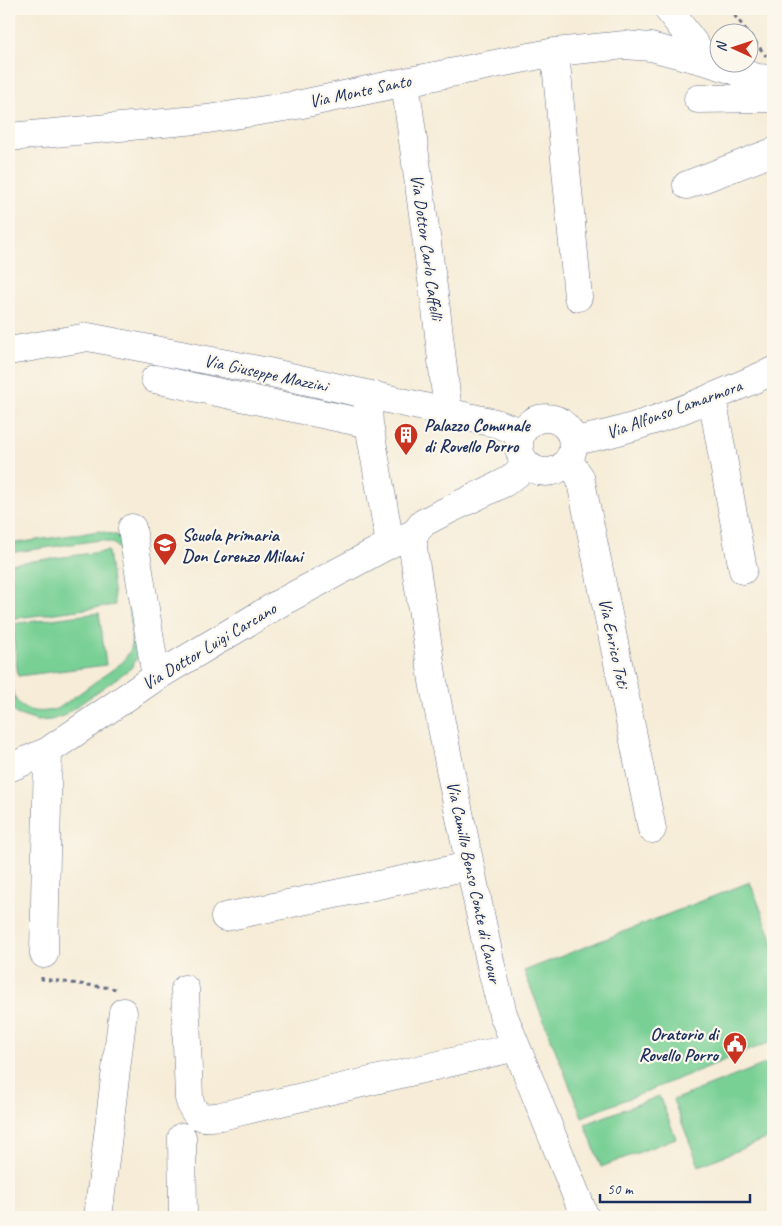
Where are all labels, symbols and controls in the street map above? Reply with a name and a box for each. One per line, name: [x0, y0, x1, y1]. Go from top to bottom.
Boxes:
north arrow: [710, 22, 760, 72]
text: N: [713, 40, 730, 52]
street label: Via Monte Santo: [307, 69, 414, 113]
street label: Via Dottor Carlo Caffelli: [406, 173, 448, 324]
street label: Via Giuseppe Mazzini: [202, 349, 332, 397]
street label: Via Alfonso Lamarmora: [603, 374, 746, 444]
place label: Palazzo Comunale di Rovello Porro: [424, 414, 532, 457]
building icon: Palazzo Comunale di Rovello Porro: [393, 422, 419, 456]
place label: Scuola primaria Don Lorenzo Milani: [182, 524, 305, 567]
school or university icon: Scuola primaria Don Lorenzo Milani: [152, 532, 178, 566]
street label: Via Dottor Luigi Carcano: [138, 596, 281, 695]
street label: Via Enrico Toti: [594, 596, 635, 692]
street label: Via Camillo Benso Conte di Cavour: [442, 779, 507, 987]
place label: Oratorio di Rovello Porro: [639, 1023, 720, 1066]
public building icon: Oratorio di Rovello Porro: [722, 1031, 748, 1065]
scale bar: [600, 1171, 750, 1203]
text: 50 m: [607, 1180, 634, 1199]

